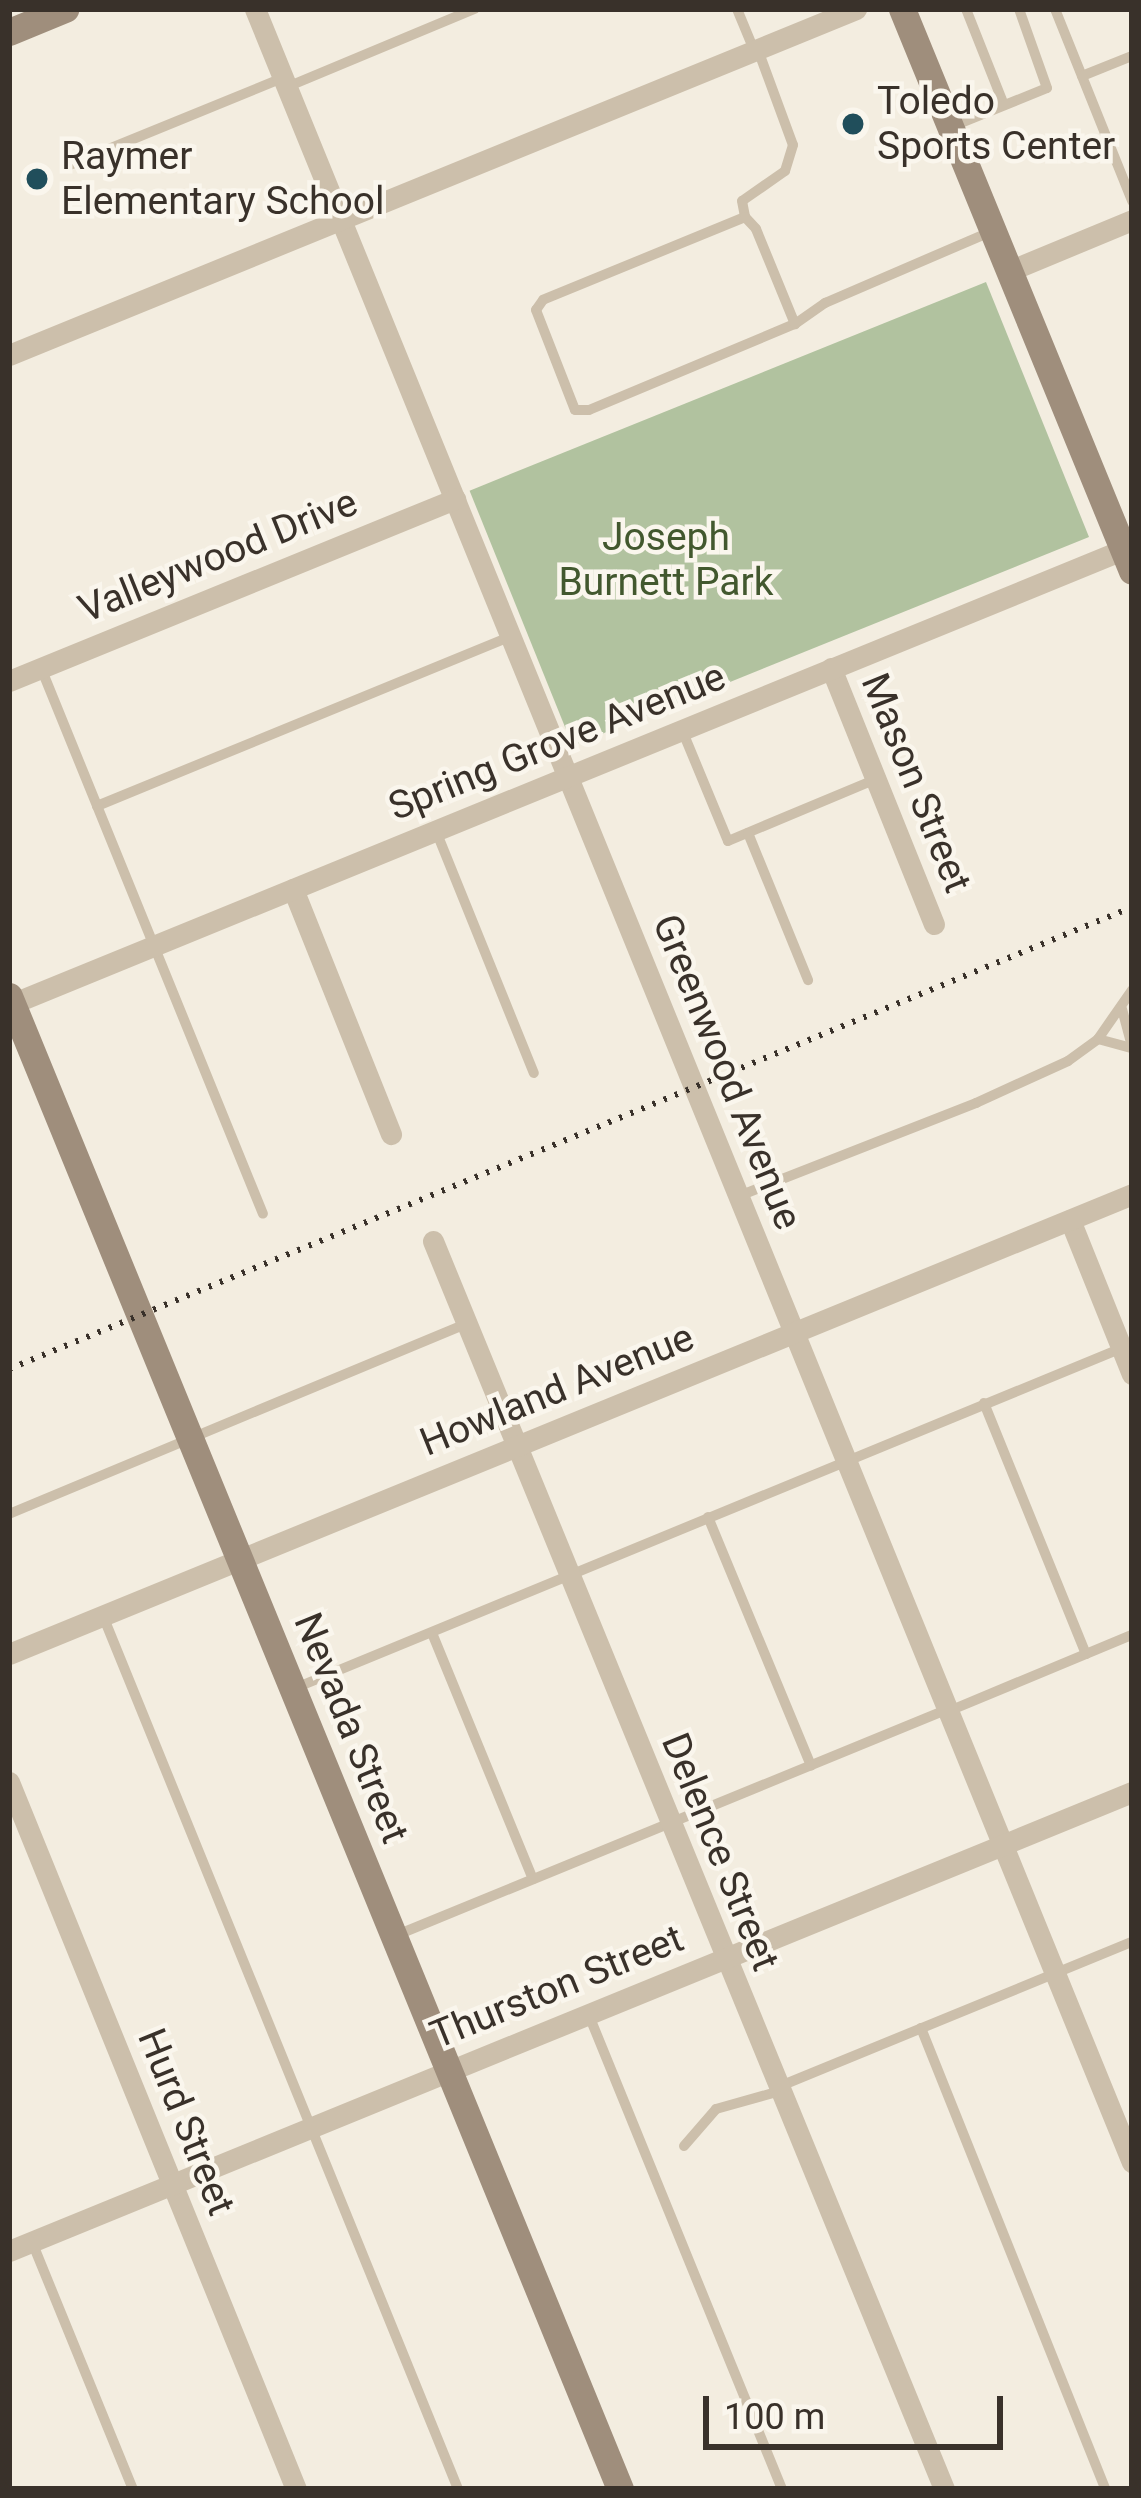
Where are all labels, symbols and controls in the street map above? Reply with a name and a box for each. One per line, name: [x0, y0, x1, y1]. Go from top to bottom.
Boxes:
place label: Toledo Sports Center: [877, 79, 1115, 170]
marker: Toledo Sports Center: [840, 111, 866, 137]
place label: Raymer Elementary School: [61, 134, 384, 225]
marker: Raymer Elementary School: [24, 166, 50, 192]
street label: Valleywood Drive: [72, 479, 364, 633]
park label: Joseph Burnett Park: [558, 515, 774, 606]
street label: Spring Grove Avenue: [382, 653, 732, 831]
street label: Mason Street: [851, 667, 981, 899]
street label: Greenwood Avenue: [642, 908, 812, 1236]
street label: Howland Avenue: [413, 1314, 701, 1466]
street label: Nevada Street: [284, 1606, 418, 1850]
street label: Delence Street: [651, 1727, 789, 1977]
street label: Thurston Street: [424, 1915, 690, 2059]
street label: Hurd Street: [127, 2022, 245, 2222]
scale bar: [709, 2372, 1009, 2446]
text: 100 m: [724, 2396, 825, 2438]

